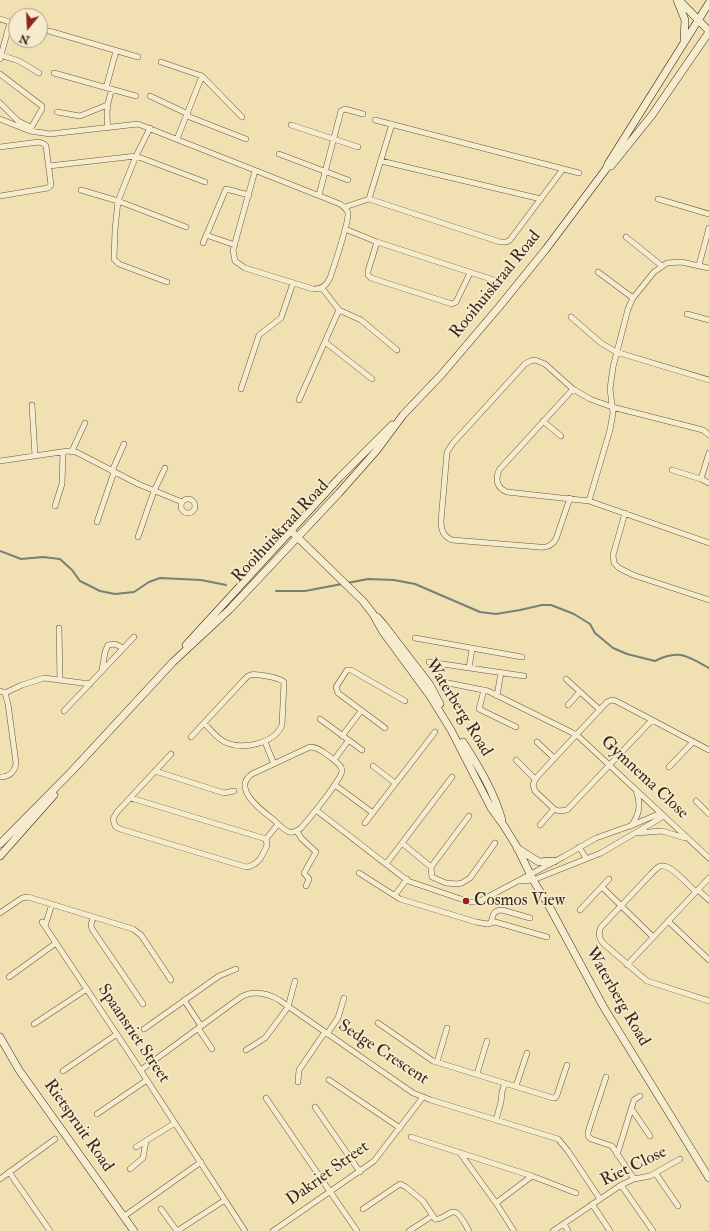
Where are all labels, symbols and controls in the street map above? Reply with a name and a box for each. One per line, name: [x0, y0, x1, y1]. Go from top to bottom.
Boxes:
north arrow: [8, 8, 48, 48]
text: N: [18, 31, 31, 47]
street label: Rooihuiskraal Road: [446, 227, 546, 343]
street label: Rooihuiskraal Road: [228, 477, 334, 587]
street label: Waterberg Road: [420, 656, 496, 760]
street label: Gymnema Close: [596, 732, 692, 824]
place label: Cosmos View: [474, 891, 565, 911]
marker: Cosmos View: [461, 896, 471, 906]
street label: Waterberg Road: [580, 944, 654, 1050]
street label: Spaansriet Street: [93, 981, 173, 1087]
street label: Sedge Crescent: [334, 1016, 432, 1090]
street label: Rietspruit Road: [39, 1076, 117, 1176]
street label: Dakriet Street: [283, 1137, 373, 1211]
street label: Riet Close: [598, 1142, 670, 1192]

